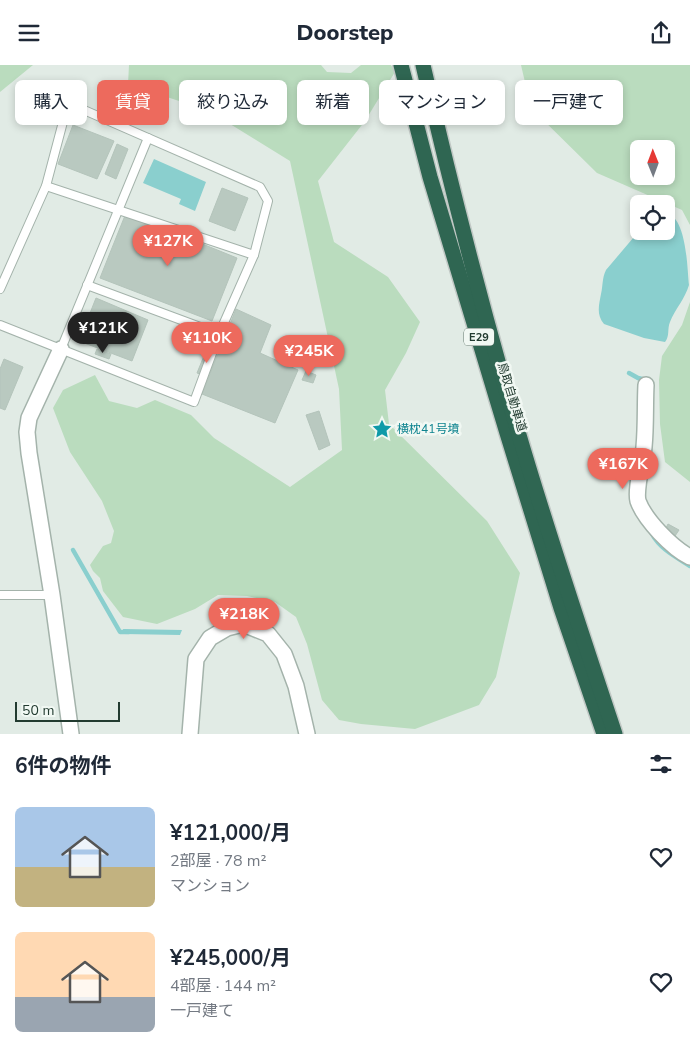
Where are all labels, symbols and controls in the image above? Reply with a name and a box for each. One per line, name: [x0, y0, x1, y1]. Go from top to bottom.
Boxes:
text: Doorstep: [297, 18, 393, 48]
icon: menu: [15, 19, 43, 47]
icon: share: [647, 19, 675, 47]
chip: 購入: [15, 80, 87, 125]
chip: 賃貸: [97, 80, 169, 125]
chip: 絞り込み: [179, 80, 287, 125]
chip: 新着: [297, 80, 369, 125]
chip: マンション: [379, 80, 505, 125]
chip: 一戸建て: [515, 80, 623, 125]
north arrow: [630, 140, 675, 185]
map controls: [630, 140, 675, 240]
button: locate: [630, 195, 675, 240]
pin: ¥127K: [133, 225, 203, 267]
text: ¥127K: [143, 230, 193, 252]
pin: ¥121K: [68, 311, 138, 354]
text: ¥121K: [78, 317, 128, 339]
pin: ¥110K: [172, 321, 242, 364]
text: ¥110K: [182, 327, 232, 349]
road number: E29: [464, 329, 494, 345]
pin: ¥245K: [274, 335, 344, 377]
text: ¥245K: [284, 340, 334, 362]
street label: 鳥取自動車道: [494, 360, 530, 434]
place icon: 横枕41号墳: [371, 418, 393, 440]
place label: 横枕41号墳: [397, 421, 459, 437]
pin: ¥167K: [588, 447, 658, 490]
text: ¥167K: [598, 453, 648, 475]
pin: ¥218K: [209, 597, 279, 640]
text: ¥218K: [219, 603, 269, 625]
scale bar: [15, 699, 120, 722]
text: 50 m: [22, 701, 54, 720]
icon: filters: [647, 750, 675, 778]
text: 6件の物件: [15, 752, 112, 780]
text: ¥121,000/月: [170, 819, 291, 847]
icon: home: [55, 827, 115, 887]
icon: heart: [647, 843, 675, 871]
text: 2部屋 · 78 m²: [170, 850, 267, 872]
text: マンション: [170, 875, 250, 897]
text: ¥245,000/月: [170, 944, 291, 972]
icon: home: [55, 952, 115, 1012]
icon: heart: [647, 968, 675, 996]
text: 4部屋 · 144 m²: [170, 975, 276, 997]
text: 一戸建て: [170, 1000, 234, 1022]

